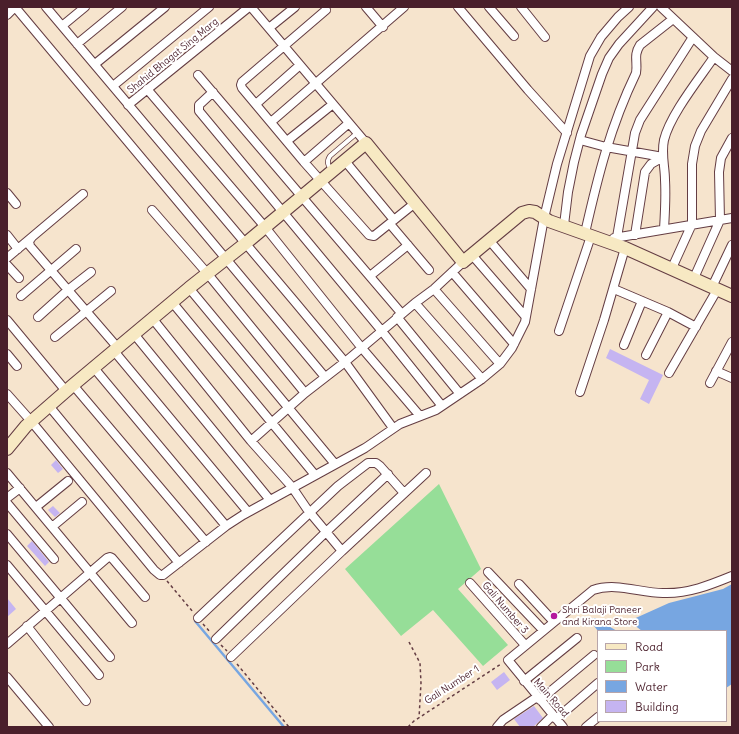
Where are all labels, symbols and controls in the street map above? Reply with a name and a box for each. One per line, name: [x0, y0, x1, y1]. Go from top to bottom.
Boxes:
street label: Shahid Bhagat Sing Marg: [125, 16, 221, 96]
street label: Gali Number 3: [479, 580, 531, 636]
place label: Shri Balaji Paneer and Kirana Store: [562, 604, 641, 628]
marker: Shri Balaji Paneer and Kirana Store: [549, 611, 559, 621]
legend: [597, 630, 727, 722]
text: Road: [635, 639, 663, 654]
text: Park: [635, 659, 660, 674]
street label: Gali Number 1: [422, 663, 482, 707]
street label: Main Road: [531, 676, 571, 720]
text: Water: [635, 679, 668, 694]
text: Building: [635, 699, 679, 714]

